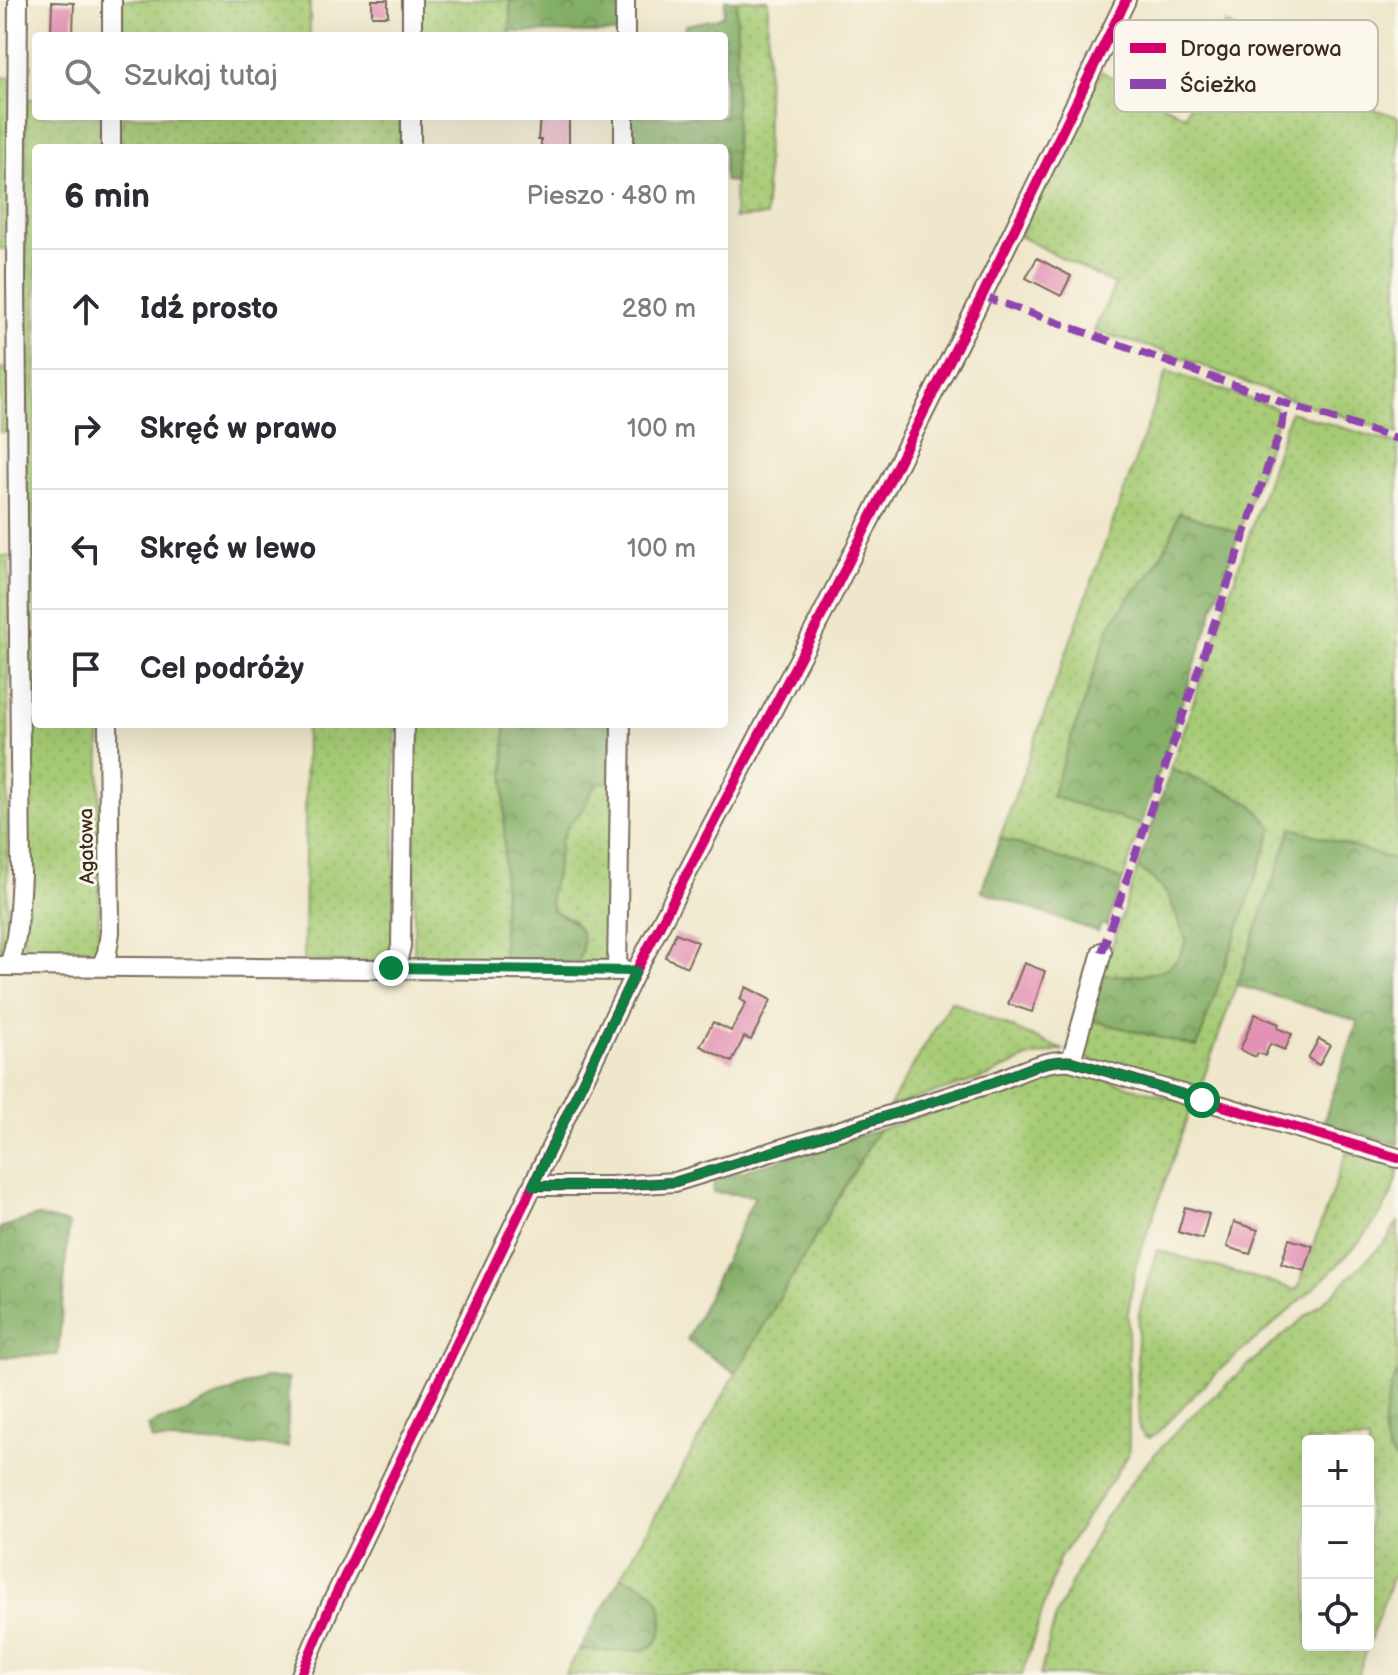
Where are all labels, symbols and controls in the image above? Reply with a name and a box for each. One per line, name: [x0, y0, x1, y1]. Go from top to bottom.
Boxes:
legend: [1114, 20, 1378, 112]
search box: [32, 32, 728, 120]
text: Droga rowerowa: [1180, 36, 1342, 63]
icon: search: [60, 54, 104, 98]
text: Szukaj tutaj: [124, 58, 278, 94]
text: Ścieżka: [1180, 71, 1257, 99]
text: 6 min: [64, 176, 150, 217]
text: Pieszo · 480 m: [527, 181, 696, 212]
icon: ahead: [64, 287, 108, 331]
text: Idź prosto: [140, 291, 278, 327]
text: 280 m: [622, 294, 696, 325]
icon: right: [64, 407, 108, 451]
text: Skręć w prawo: [140, 411, 337, 447]
text: 100 m: [627, 414, 696, 445]
icon: left: [64, 527, 108, 571]
text: Skręć w lewo: [140, 531, 316, 567]
text: 100 m: [627, 534, 696, 565]
icon: arrive: [64, 647, 108, 691]
text: Cel podróży: [140, 651, 304, 687]
street label: Agatowa: [74, 808, 100, 884]
route end: [373, 950, 409, 986]
route start: [1184, 1082, 1220, 1118]
map controls: [1302, 1435, 1374, 1651]
button: +: [1302, 1435, 1374, 1507]
button: −: [1302, 1507, 1374, 1579]
button: locate: [1302, 1579, 1374, 1651]

